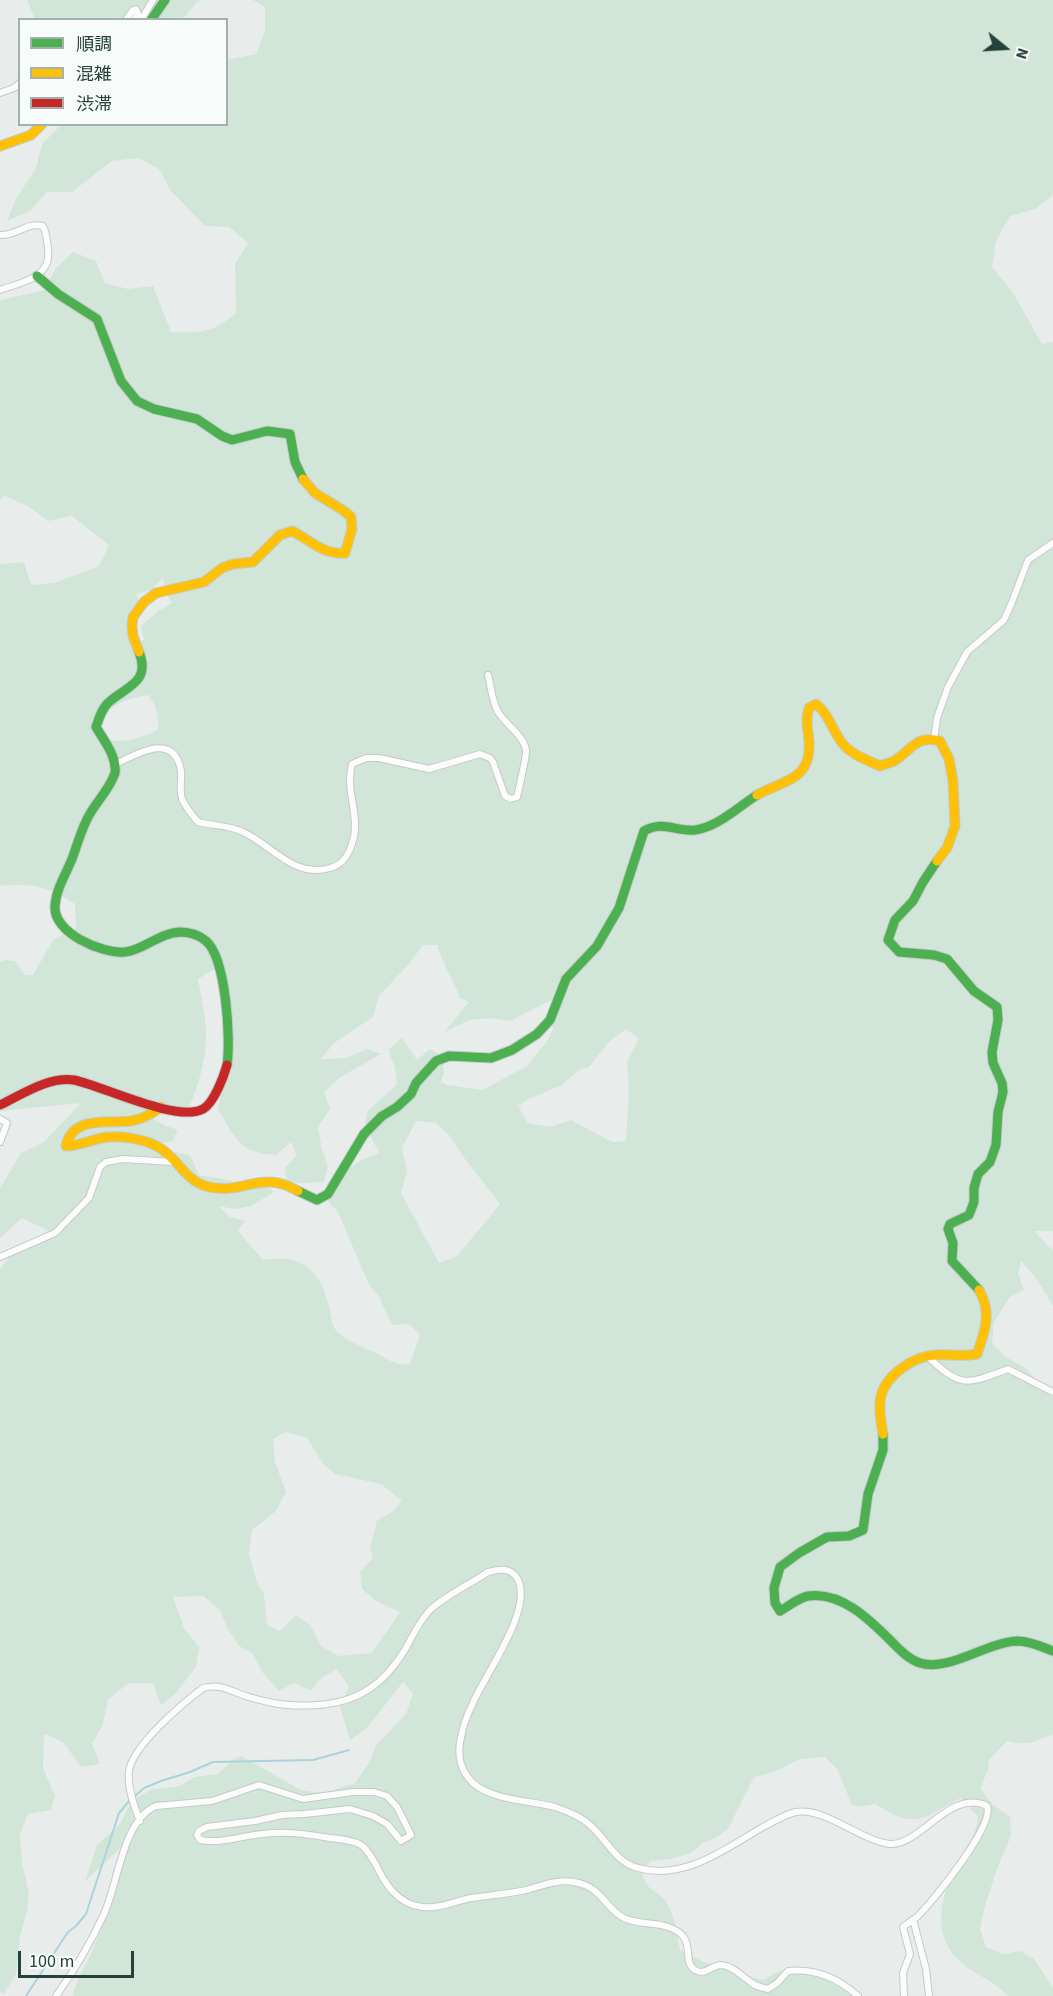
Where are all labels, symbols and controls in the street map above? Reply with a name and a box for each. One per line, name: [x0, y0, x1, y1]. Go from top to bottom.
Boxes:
legend: [18, 18, 228, 126]
north arrow: [975, 18, 1035, 78]
text: 順調: [76, 32, 112, 57]
text: N: [1010, 45, 1034, 62]
text: 混雑: [76, 62, 112, 87]
text: 渋滞: [76, 92, 112, 117]
scale bar: [21, 1939, 136, 1977]
text: 100 m: [29, 1949, 74, 1974]

